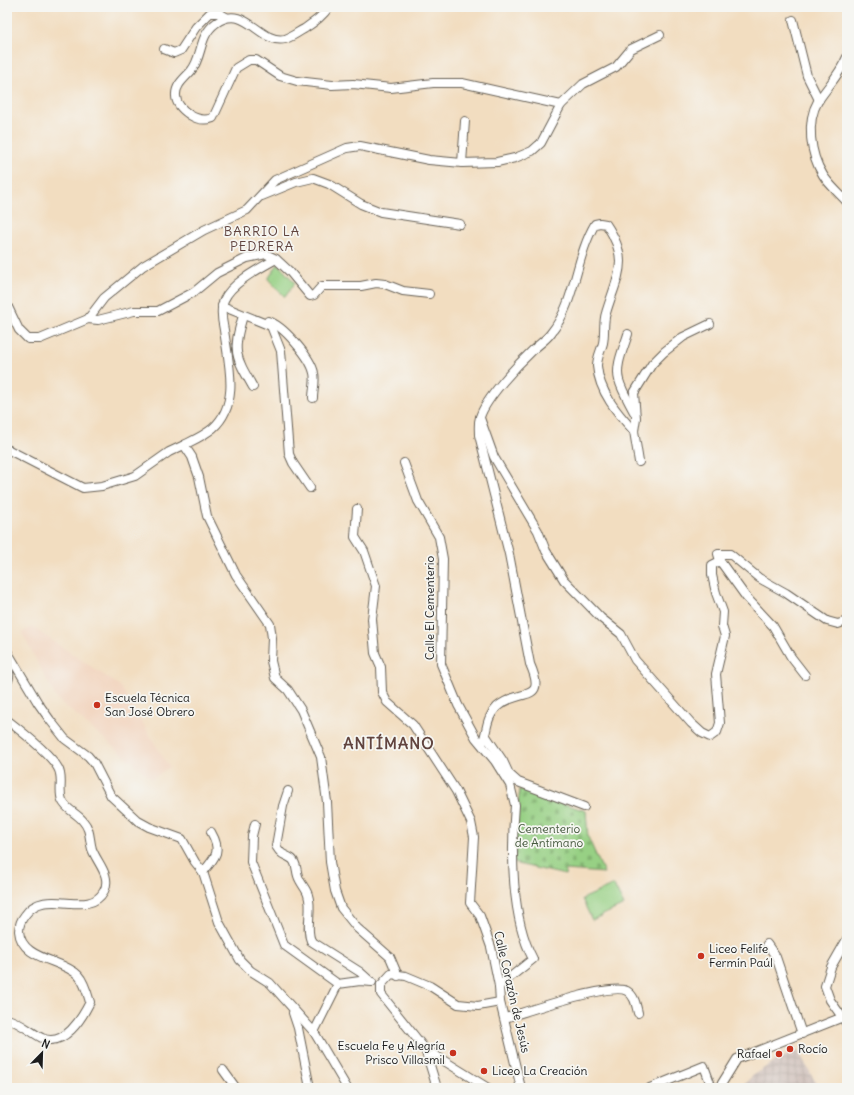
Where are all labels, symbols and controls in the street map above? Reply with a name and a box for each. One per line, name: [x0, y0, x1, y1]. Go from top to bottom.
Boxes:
district label: BARRIO LA PEDRERA: [224, 223, 300, 255]
street label: Calle El Cementerio: [422, 555, 437, 660]
place label: Escuela Técnica San José Obrero: [105, 690, 195, 719]
marker: Escuela Técnica San José Obrero: [92, 700, 102, 710]
district label: ANTÍMANO: [343, 733, 435, 753]
park label: Cementerio de Antímano: [515, 821, 584, 850]
street label: Calle Corazón de Jesús: [491, 930, 534, 1054]
place label: Liceo Felife Fermín Paúl: [709, 941, 773, 970]
marker: Liceo Felife Fermín Paúl: [696, 951, 706, 961]
north arrow: [22, 1033, 62, 1073]
text: N: [40, 1036, 52, 1052]
place label: Escuela Fe y Alegría Prisco Villasmil: [337, 1038, 445, 1067]
place label: Rocío: [798, 1041, 828, 1056]
marker: Rocío: [785, 1044, 795, 1054]
place label: Rafael: [737, 1046, 771, 1061]
marker: Escuela Fe y Alegría Prisco Villasmil: [448, 1048, 458, 1058]
marker: Rafael: [774, 1049, 784, 1059]
place label: Liceo La Creación: [492, 1063, 587, 1078]
marker: Liceo La Creación: [479, 1066, 489, 1076]

